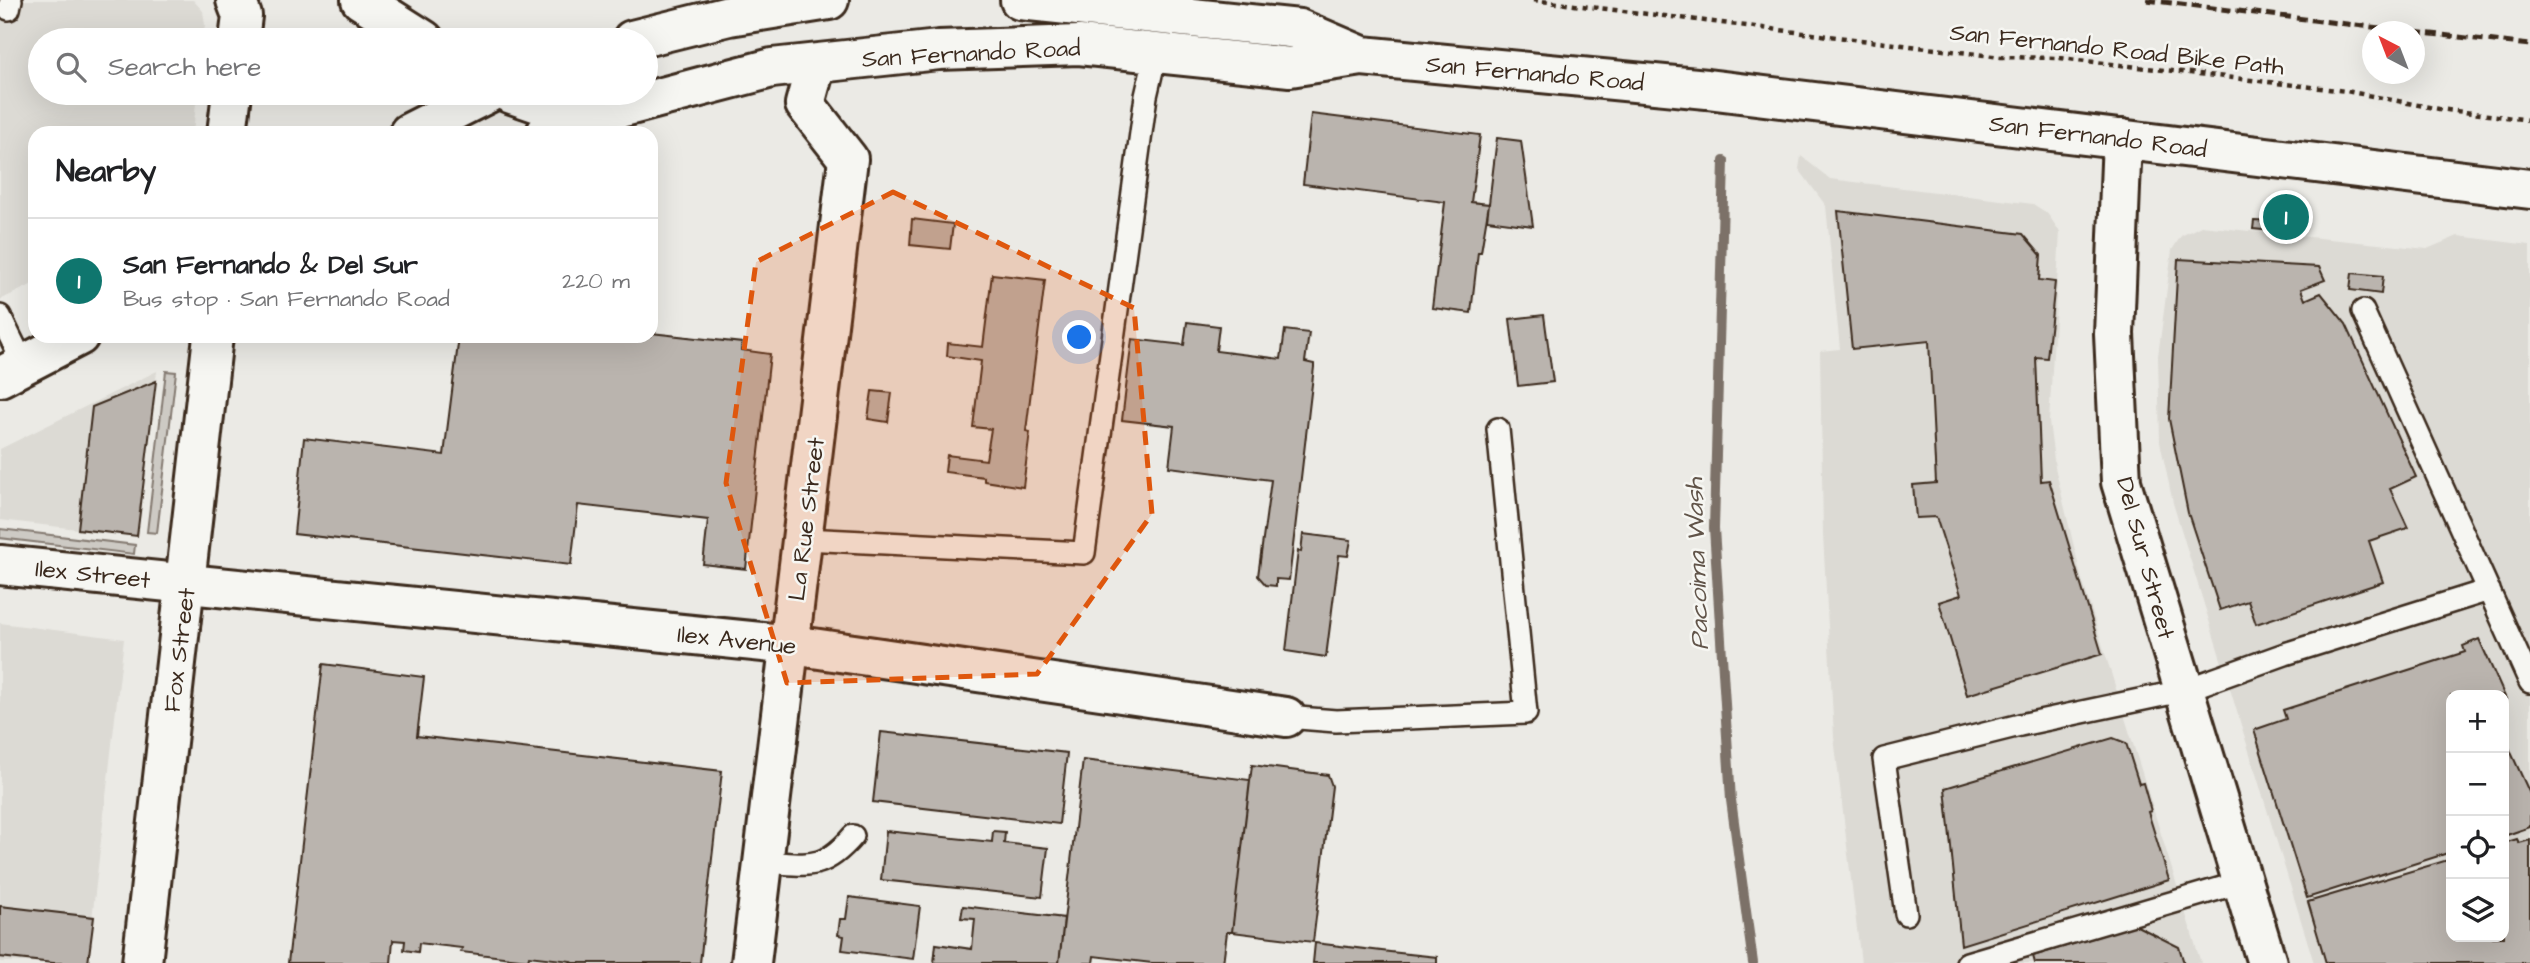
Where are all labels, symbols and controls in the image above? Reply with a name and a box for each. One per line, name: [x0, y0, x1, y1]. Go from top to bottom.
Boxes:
street label: San Fernando Road Bike Path: [1948, 16, 2286, 84]
north arrow: [2362, 21, 2425, 84]
search box: [28, 28, 658, 105]
street label: San Fernando Road: [861, 31, 1081, 77]
icon: search: [52, 48, 90, 86]
street label: San Fernando Road: [1424, 48, 1645, 100]
text: Search here: [108, 49, 261, 85]
street label: San Fernando Road: [1987, 107, 2209, 167]
text: Nearby: [56, 151, 156, 193]
pin: 1: [2263, 191, 2309, 243]
text: San Fernando & Del Sur: [123, 247, 418, 283]
text: 1: [78, 265, 80, 297]
text: 220 m: [562, 265, 630, 297]
text: Bus stop · San Fernando Road: [123, 283, 450, 315]
your location: [1062, 320, 1096, 354]
street label: La Rue Street: [780, 435, 834, 603]
street label: Del Sur Street: [2107, 473, 2183, 643]
water label: Pacoima Wash: [1676, 476, 1718, 651]
street label: Ilex Street: [34, 552, 152, 598]
street label: Fox Street: [155, 586, 205, 714]
street label: Ilex Avenue: [676, 618, 798, 664]
map controls: [2446, 690, 2509, 942]
button: +: [2446, 690, 2509, 753]
button: −: [2446, 753, 2509, 816]
button: locate: [2446, 816, 2509, 879]
button: layers: [2446, 879, 2509, 942]

